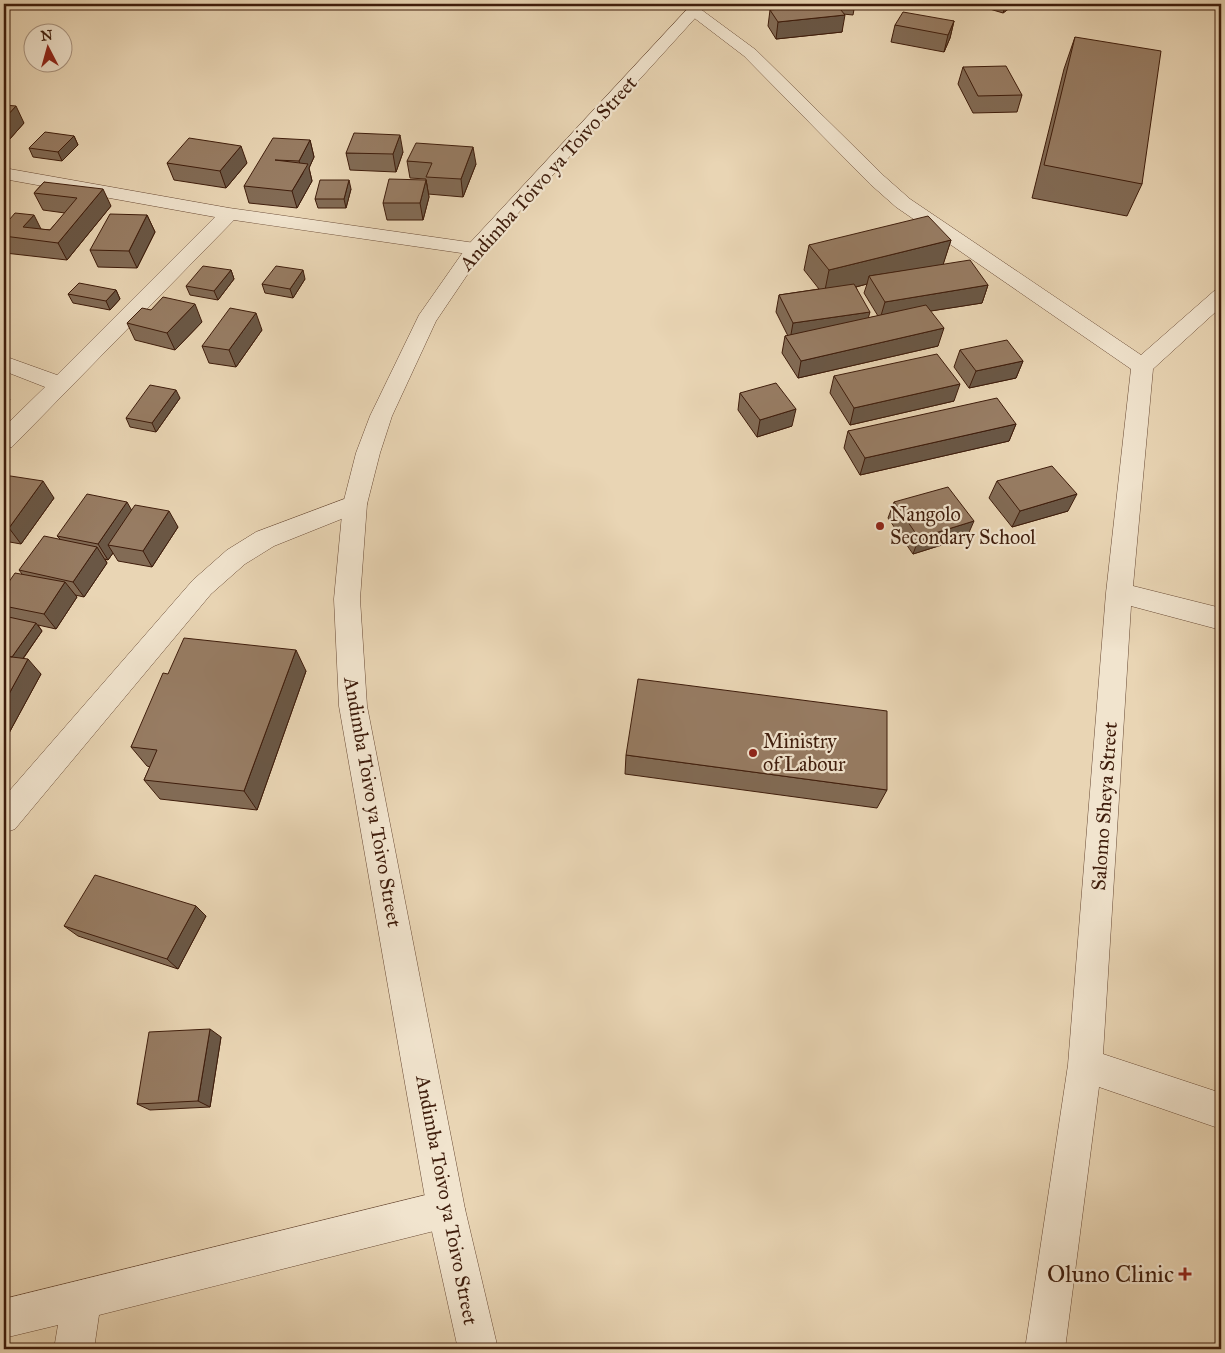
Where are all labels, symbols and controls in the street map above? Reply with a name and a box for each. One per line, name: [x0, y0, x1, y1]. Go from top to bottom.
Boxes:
north arrow: [22, 22, 72, 72]
text: N: [40, 26, 54, 45]
street label: Andimba Toivo ya Toivo Street: [454, 71, 642, 276]
place label: Nangolo Secondary School: [890, 502, 1036, 549]
marker: Nangolo Secondary School: [874, 520, 886, 532]
street label: Andimba Toivo ya Toivo Street: [339, 674, 407, 929]
street label: Salomo Sheya Street: [1086, 721, 1122, 891]
place label: Ministry of Labour: [763, 729, 846, 776]
marker: Ministry of Labour: [747, 747, 759, 759]
street label: Andimba Toivo ya Toivo Street: [411, 1072, 483, 1327]
place label: Oluno Clinic: [1047, 1259, 1174, 1289]
marker: Oluno Clinic: [1178, 1267, 1192, 1281]

